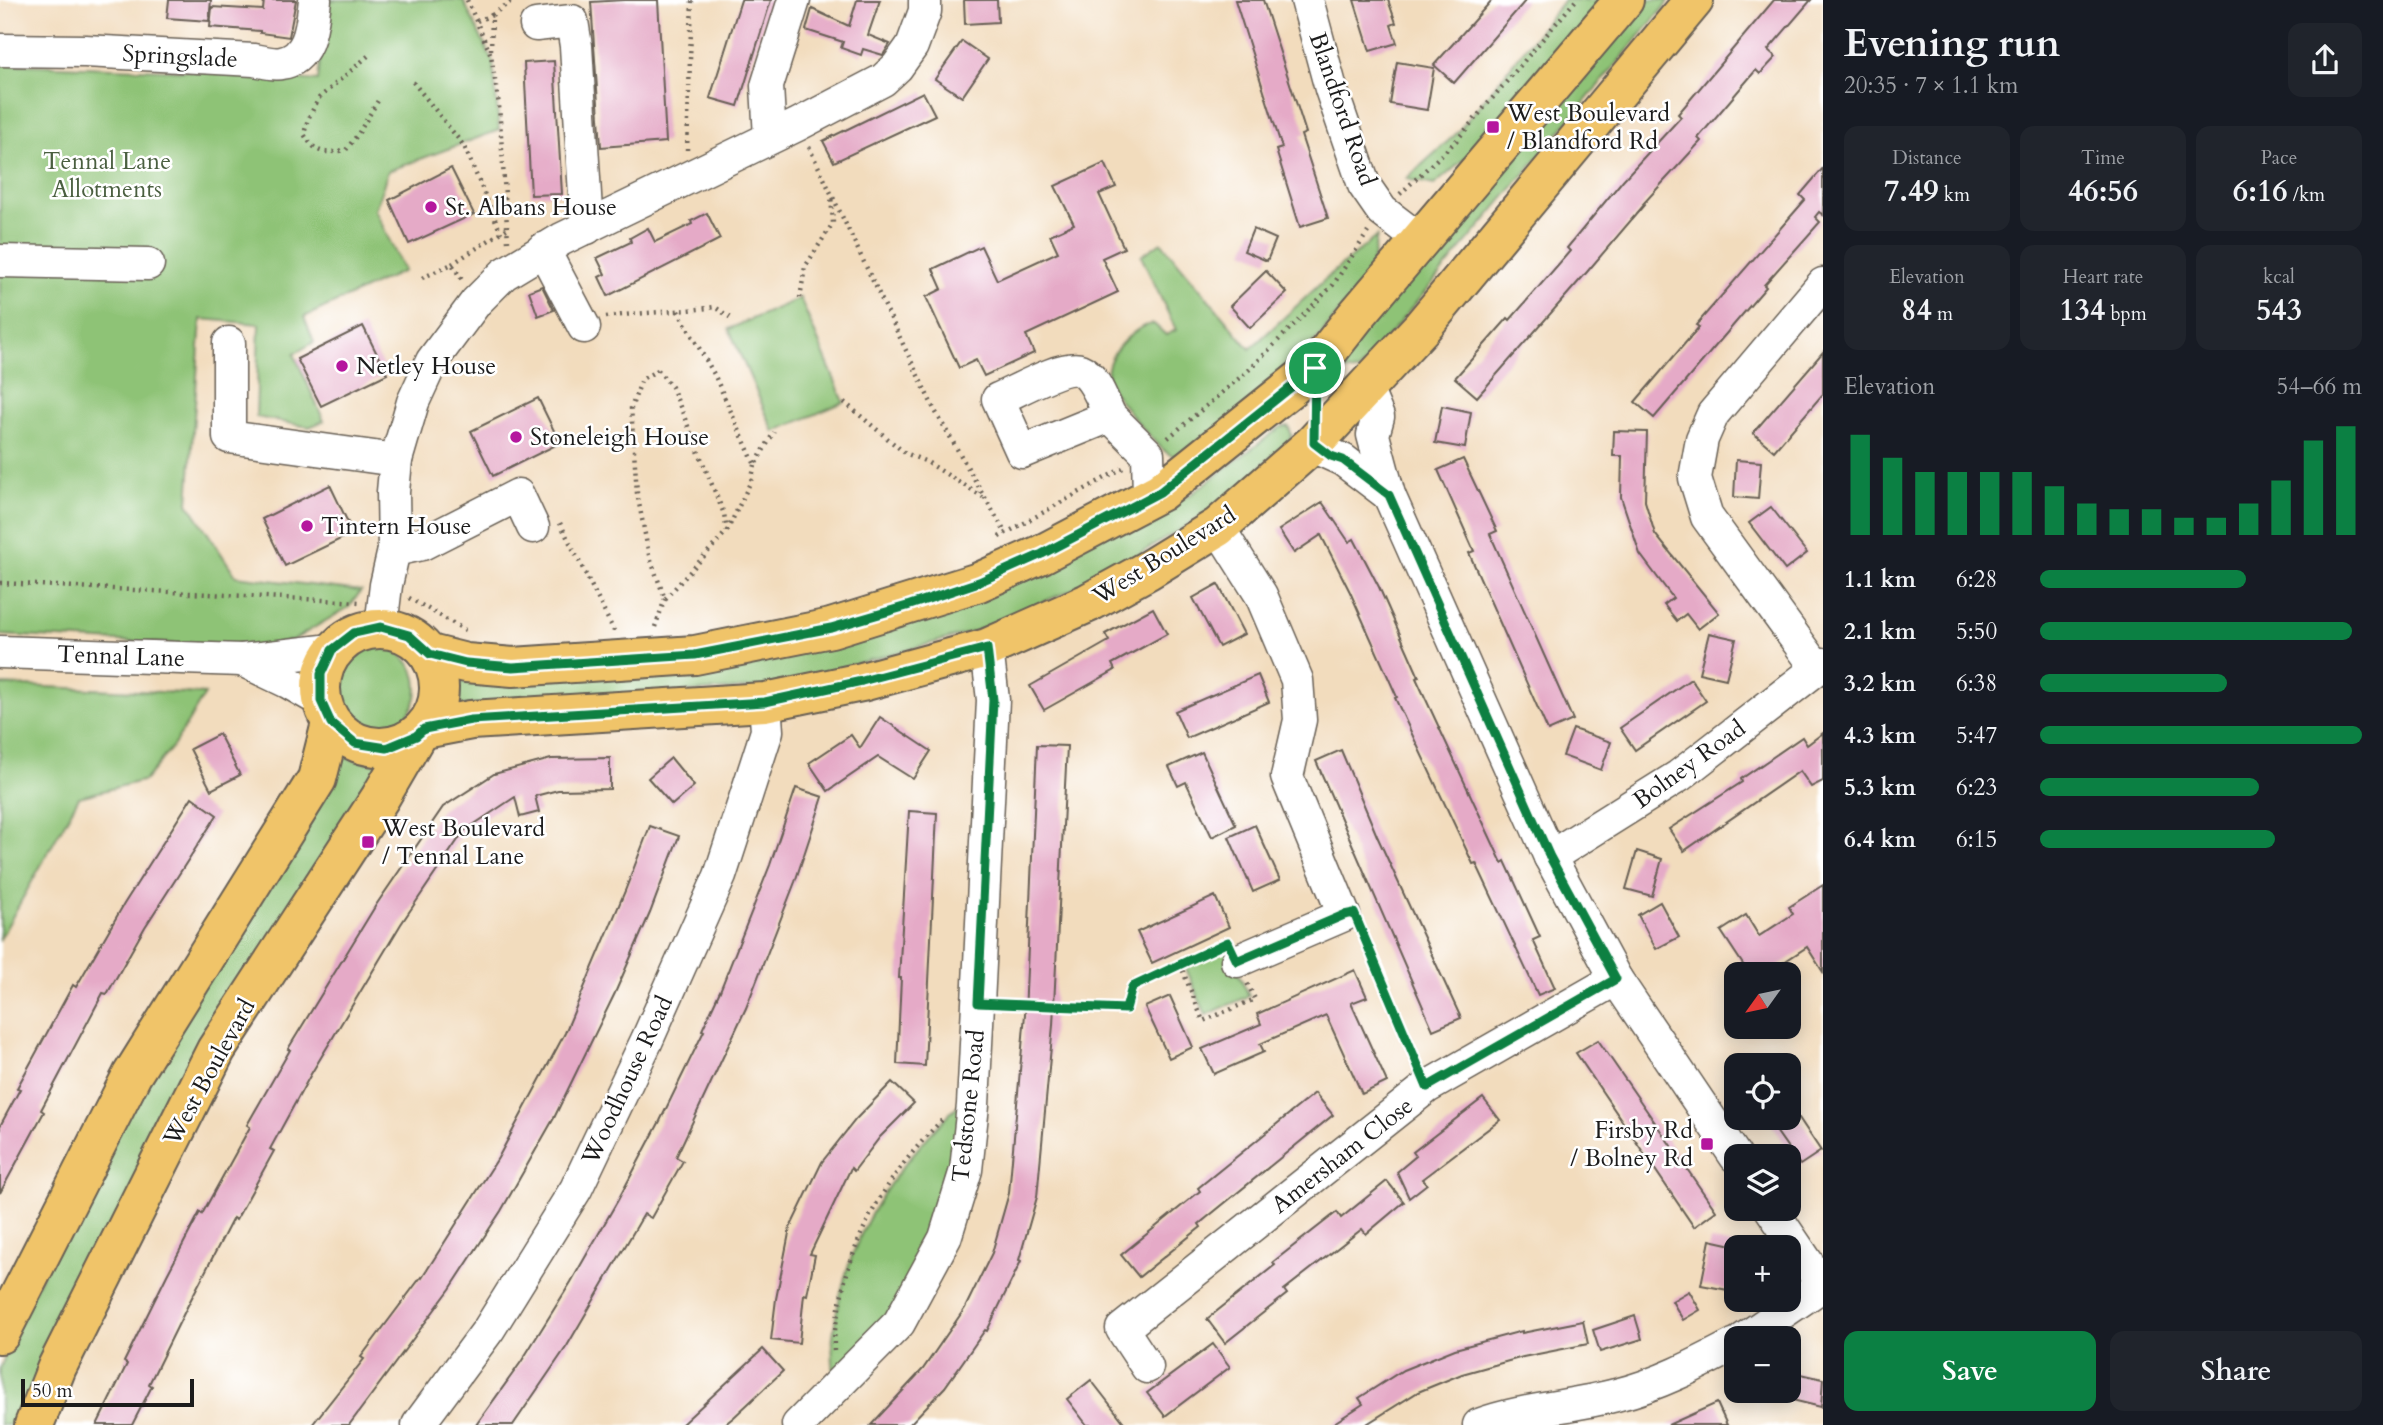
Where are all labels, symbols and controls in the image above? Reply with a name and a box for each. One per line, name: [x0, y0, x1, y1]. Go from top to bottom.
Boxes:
text: Evening run: [1844, 18, 2060, 70]
button: share: [2288, 23, 2362, 97]
street label: Blandford Road: [1301, 28, 1384, 190]
street label: Springslade: [121, 37, 239, 76]
text: 20:35 · 7 × 1.1 km: [1844, 70, 2018, 101]
place label: West Boulevard / Blandford Rd: [1506, 97, 1670, 158]
marker: West Boulevard / Blandford Rd: [1485, 119, 1501, 135]
park label: Tennal Lane Allotments: [43, 145, 171, 206]
text: Distance: [1892, 145, 1962, 171]
text: Time: [2081, 145, 2125, 171]
text: Pace: [2261, 145, 2297, 171]
text: 7.49: [1884, 171, 1939, 212]
text: 46:56: [2068, 171, 2138, 212]
text: 6:16: [2233, 171, 2288, 212]
text: km: [1939, 182, 1970, 208]
text: /km: [2288, 182, 2325, 208]
place label: St. Albans House: [445, 191, 617, 224]
marker: St. Albans House: [423, 199, 439, 215]
text: Elevation: [1889, 264, 1965, 290]
text: Heart rate: [2063, 264, 2143, 290]
text: kcal: [2263, 264, 2295, 290]
text: 84: [1901, 290, 1932, 331]
text: 134: [2059, 290, 2105, 331]
text: 543: [2256, 290, 2302, 331]
text: m: [1932, 301, 1953, 327]
text: bpm: [2105, 301, 2147, 327]
pin: [1285, 338, 1345, 398]
icon: arrive: [1296, 349, 1334, 387]
place label: Netley House: [356, 350, 496, 383]
marker: Netley House: [334, 358, 350, 374]
text: Elevation: [1844, 371, 1935, 402]
text: 54–66 m: [2277, 371, 2362, 402]
place label: Stoneleigh House: [530, 421, 709, 454]
marker: Stoneleigh House: [508, 429, 524, 445]
street label: West Boulevard: [1086, 498, 1242, 613]
place label: Tintern House: [321, 510, 471, 543]
marker: Tintern House: [299, 518, 315, 534]
text: 1.1 km: [1844, 564, 1916, 595]
text: 6:28: [1956, 564, 1997, 595]
text: 2.1 km: [1844, 616, 1916, 647]
text: 5:50: [1956, 616, 1997, 647]
street label: Tennal Lane: [56, 638, 186, 675]
text: 3.2 km: [1844, 668, 1916, 699]
text: 6:38: [1956, 668, 1997, 699]
street label: Bolney Road: [1626, 712, 1752, 816]
text: 4.3 km: [1844, 720, 1916, 751]
text: 5:47: [1956, 720, 1997, 751]
text: 5.3 km: [1844, 772, 1916, 803]
text: 6:23: [1956, 772, 1997, 803]
place label: West Boulevard / Tennal Lane: [381, 812, 545, 873]
text: 6.4 km: [1844, 824, 1916, 855]
text: 6:15: [1956, 824, 1997, 855]
marker: West Boulevard / Tennal Lane: [360, 834, 376, 850]
north arrow: [1724, 962, 1801, 1040]
map controls: [1724, 962, 1801, 1403]
street label: Woodhouse Road: [573, 990, 681, 1171]
street label: West Boulevard: [155, 993, 263, 1152]
street label: Tedstone Road: [944, 1028, 993, 1184]
button: locate: [1724, 1053, 1801, 1130]
street label: Amersham Close: [1264, 1090, 1420, 1221]
place label: Firsby Rd / Bolney Rd: [1570, 1114, 1693, 1175]
marker: Firsby Rd / Bolney Rd: [1699, 1136, 1715, 1152]
button: layers: [1724, 1144, 1801, 1221]
button: +: [1724, 1235, 1801, 1312]
button: −: [1724, 1326, 1801, 1403]
button: Save: [1844, 1331, 2096, 1411]
button: Share: [2110, 1331, 2362, 1411]
scale bar: [21, 1376, 194, 1408]
text: 50 m: [32, 1378, 73, 1404]

